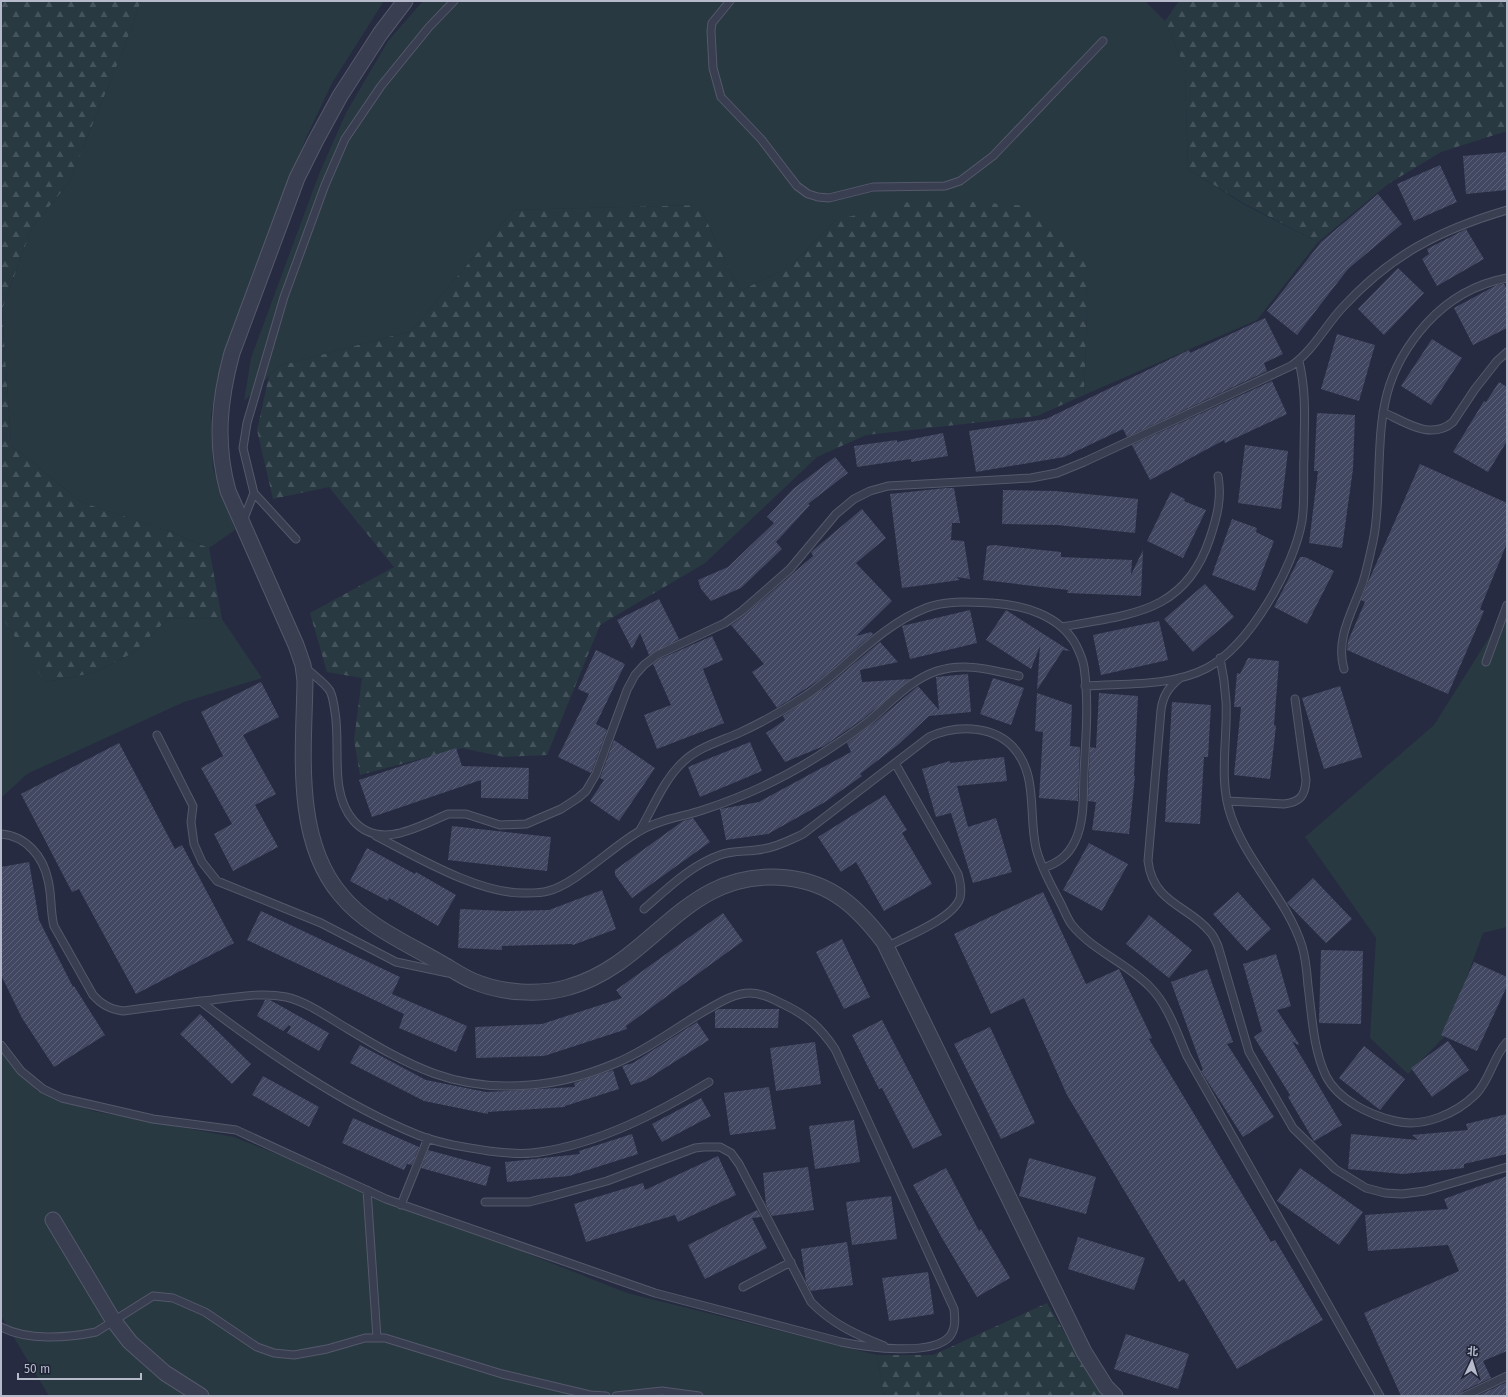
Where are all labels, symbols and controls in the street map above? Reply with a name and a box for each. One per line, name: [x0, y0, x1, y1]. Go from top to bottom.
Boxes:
north arrow: [1452, 1341, 1492, 1381]
text: 北: [1467, 1345, 1479, 1358]
scale bar: [18, 1355, 141, 1381]
text: 50 m: [24, 1362, 50, 1376]

